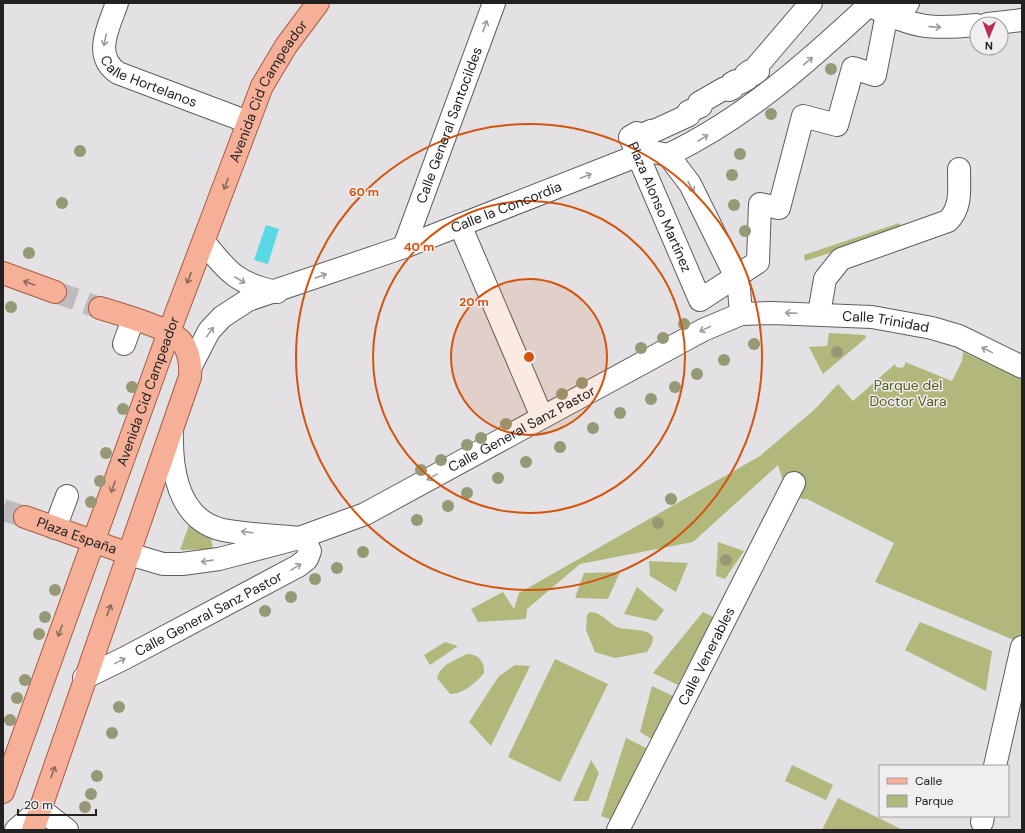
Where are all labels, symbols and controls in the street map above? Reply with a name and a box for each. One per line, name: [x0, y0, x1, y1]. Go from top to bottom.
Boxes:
street label: Avenida Cid Campeador: [225, 16, 311, 165]
north arrow: [969, 16, 1009, 56]
one-way arrow: [482, 20, 489, 33]
one-way arrow: [928, 24, 941, 31]
one-way arrow: [101, 33, 109, 46]
text: N: [985, 39, 993, 53]
street label: Calle General Santocildes: [412, 44, 486, 206]
street label: Calle Hortelanos: [96, 52, 200, 111]
one-way arrow: [803, 57, 813, 66]
one-way arrow: [697, 133, 709, 141]
street label: Plaza Alonso Martínez: [624, 139, 696, 275]
one-way arrow: [580, 171, 592, 179]
one-way arrow: [222, 177, 230, 189]
street label: Calle la Concordia: [448, 177, 564, 237]
one-way arrow: [688, 181, 695, 193]
text: 60 m: [349, 184, 379, 200]
text: 40 m: [404, 239, 434, 255]
one-way arrow: [185, 272, 193, 284]
one-way arrow: [314, 272, 326, 280]
one-way arrow: [234, 276, 246, 284]
one-way arrow: [24, 278, 36, 286]
text: 20 m: [459, 294, 489, 310]
street label: Calle Trinidad: [842, 307, 931, 336]
one-way arrow: [785, 310, 798, 317]
street label: Avenida Cid Campeador: [112, 314, 183, 469]
one-way arrow: [206, 326, 214, 337]
one-way arrow: [699, 326, 711, 333]
one-way arrow: [981, 346, 993, 353]
centre of rings: [522, 350, 536, 364]
park label: Parque del Doctor Vara: [869, 376, 947, 410]
street label: Calle General Sanz Pastor: [445, 381, 598, 476]
one-way arrow: [426, 473, 438, 481]
one-way arrow: [108, 481, 116, 493]
street label: Plaza España: [34, 513, 119, 558]
one-way arrow: [240, 528, 253, 536]
one-way arrow: [201, 557, 214, 565]
one-way arrow: [290, 563, 301, 571]
street label: Calle General Sanz Pastor: [131, 567, 285, 660]
one-way arrow: [106, 603, 113, 616]
street label: Calle Venerables: [674, 604, 739, 708]
one-way arrow: [56, 624, 64, 636]
one-way arrow: [113, 657, 125, 664]
legend: [879, 765, 1009, 817]
one-way arrow: [50, 766, 57, 779]
text: Calle: [915, 773, 942, 789]
scale bar: [18, 791, 96, 817]
text: Parque: [915, 793, 954, 809]
text: 20 m: [24, 797, 53, 813]

